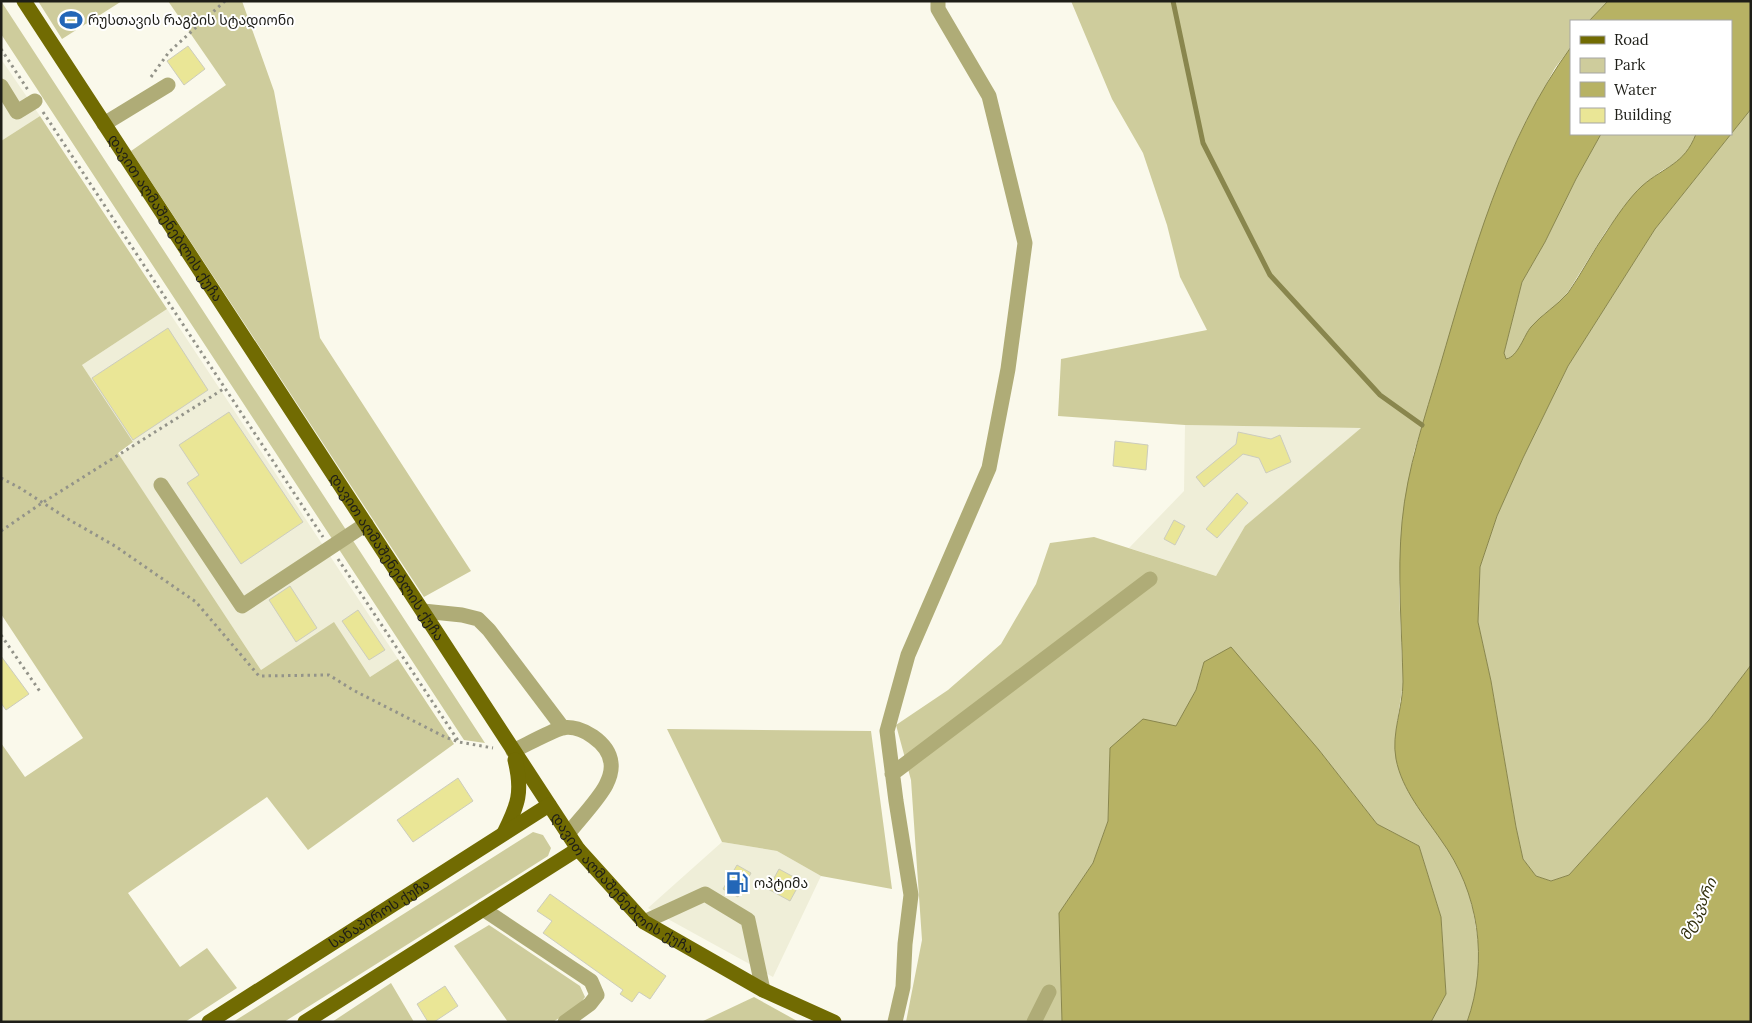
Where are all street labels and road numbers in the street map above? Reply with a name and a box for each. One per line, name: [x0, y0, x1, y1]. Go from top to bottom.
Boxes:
street label: დავით აღმაშენებლის ქუჩა: [104, 131, 227, 305]
street label: დავით აღმაშენებლის ქუჩა: [326, 470, 448, 644]
street label: დავით აღმაშენებლის ქუჩა: [547, 809, 697, 958]
street label: სანაპიროს ქუჩა: [326, 875, 433, 952]

